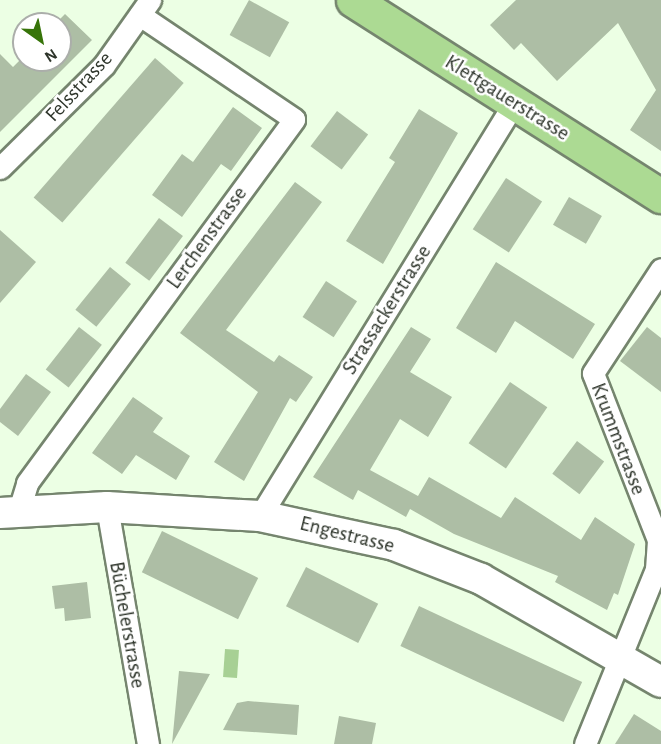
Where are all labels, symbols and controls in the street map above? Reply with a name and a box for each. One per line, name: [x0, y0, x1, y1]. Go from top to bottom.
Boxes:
north arrow: [12, 12, 72, 72]
text: N: [42, 46, 60, 65]
street label: Felsstrasse: [40, 47, 118, 127]
street label: Klettgauerstrasse: [440, 50, 574, 146]
street label: Lerchenstrasse: [161, 182, 253, 294]
street label: Strassackerstrasse: [337, 241, 437, 379]
street label: Krummstrasse: [585, 379, 651, 499]
street label: Engestrasse: [297, 511, 397, 559]
street label: Büchelerstrasse: [103, 560, 151, 690]

